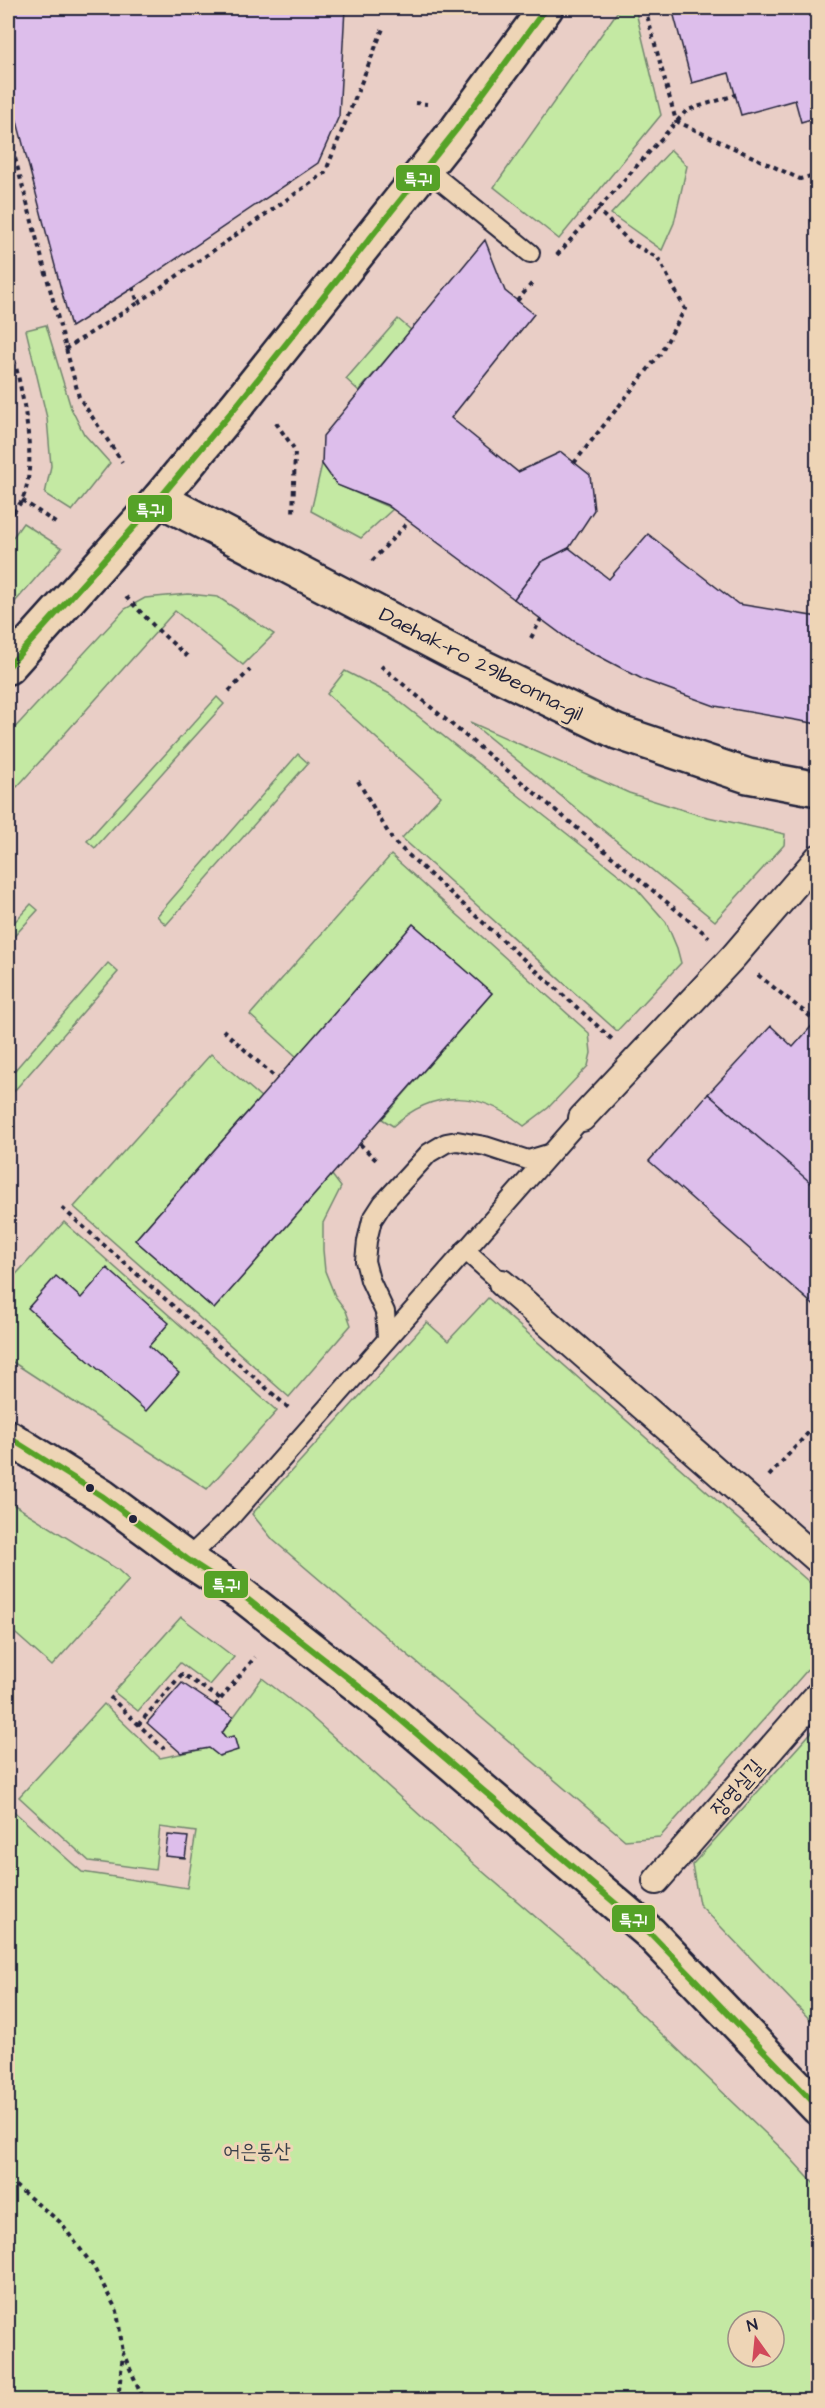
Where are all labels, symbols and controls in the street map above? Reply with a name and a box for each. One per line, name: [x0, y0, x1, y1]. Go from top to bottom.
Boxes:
line badge: 특구1: [395, 164, 441, 192]
text: 특구1: [404, 168, 433, 190]
line badge: 특구1: [127, 494, 173, 523]
text: 특구1: [136, 499, 165, 521]
street label: Daehak-ro 291beonna-gil: [373, 600, 588, 730]
unlabelled marker: [84, 1482, 96, 1494]
unlabelled marker: [127, 1513, 139, 1525]
line badge: 특구1: [203, 1570, 249, 1599]
text: 특구1: [212, 1574, 241, 1596]
street label: 장영실길: [704, 1753, 770, 1823]
line badge: 특구1: [611, 1904, 656, 1933]
text: 특구1: [619, 1909, 648, 1931]
park label: 어은동산: [223, 2137, 291, 2166]
north arrow: [726, 2309, 786, 2369]
text: N: [745, 2314, 760, 2337]

